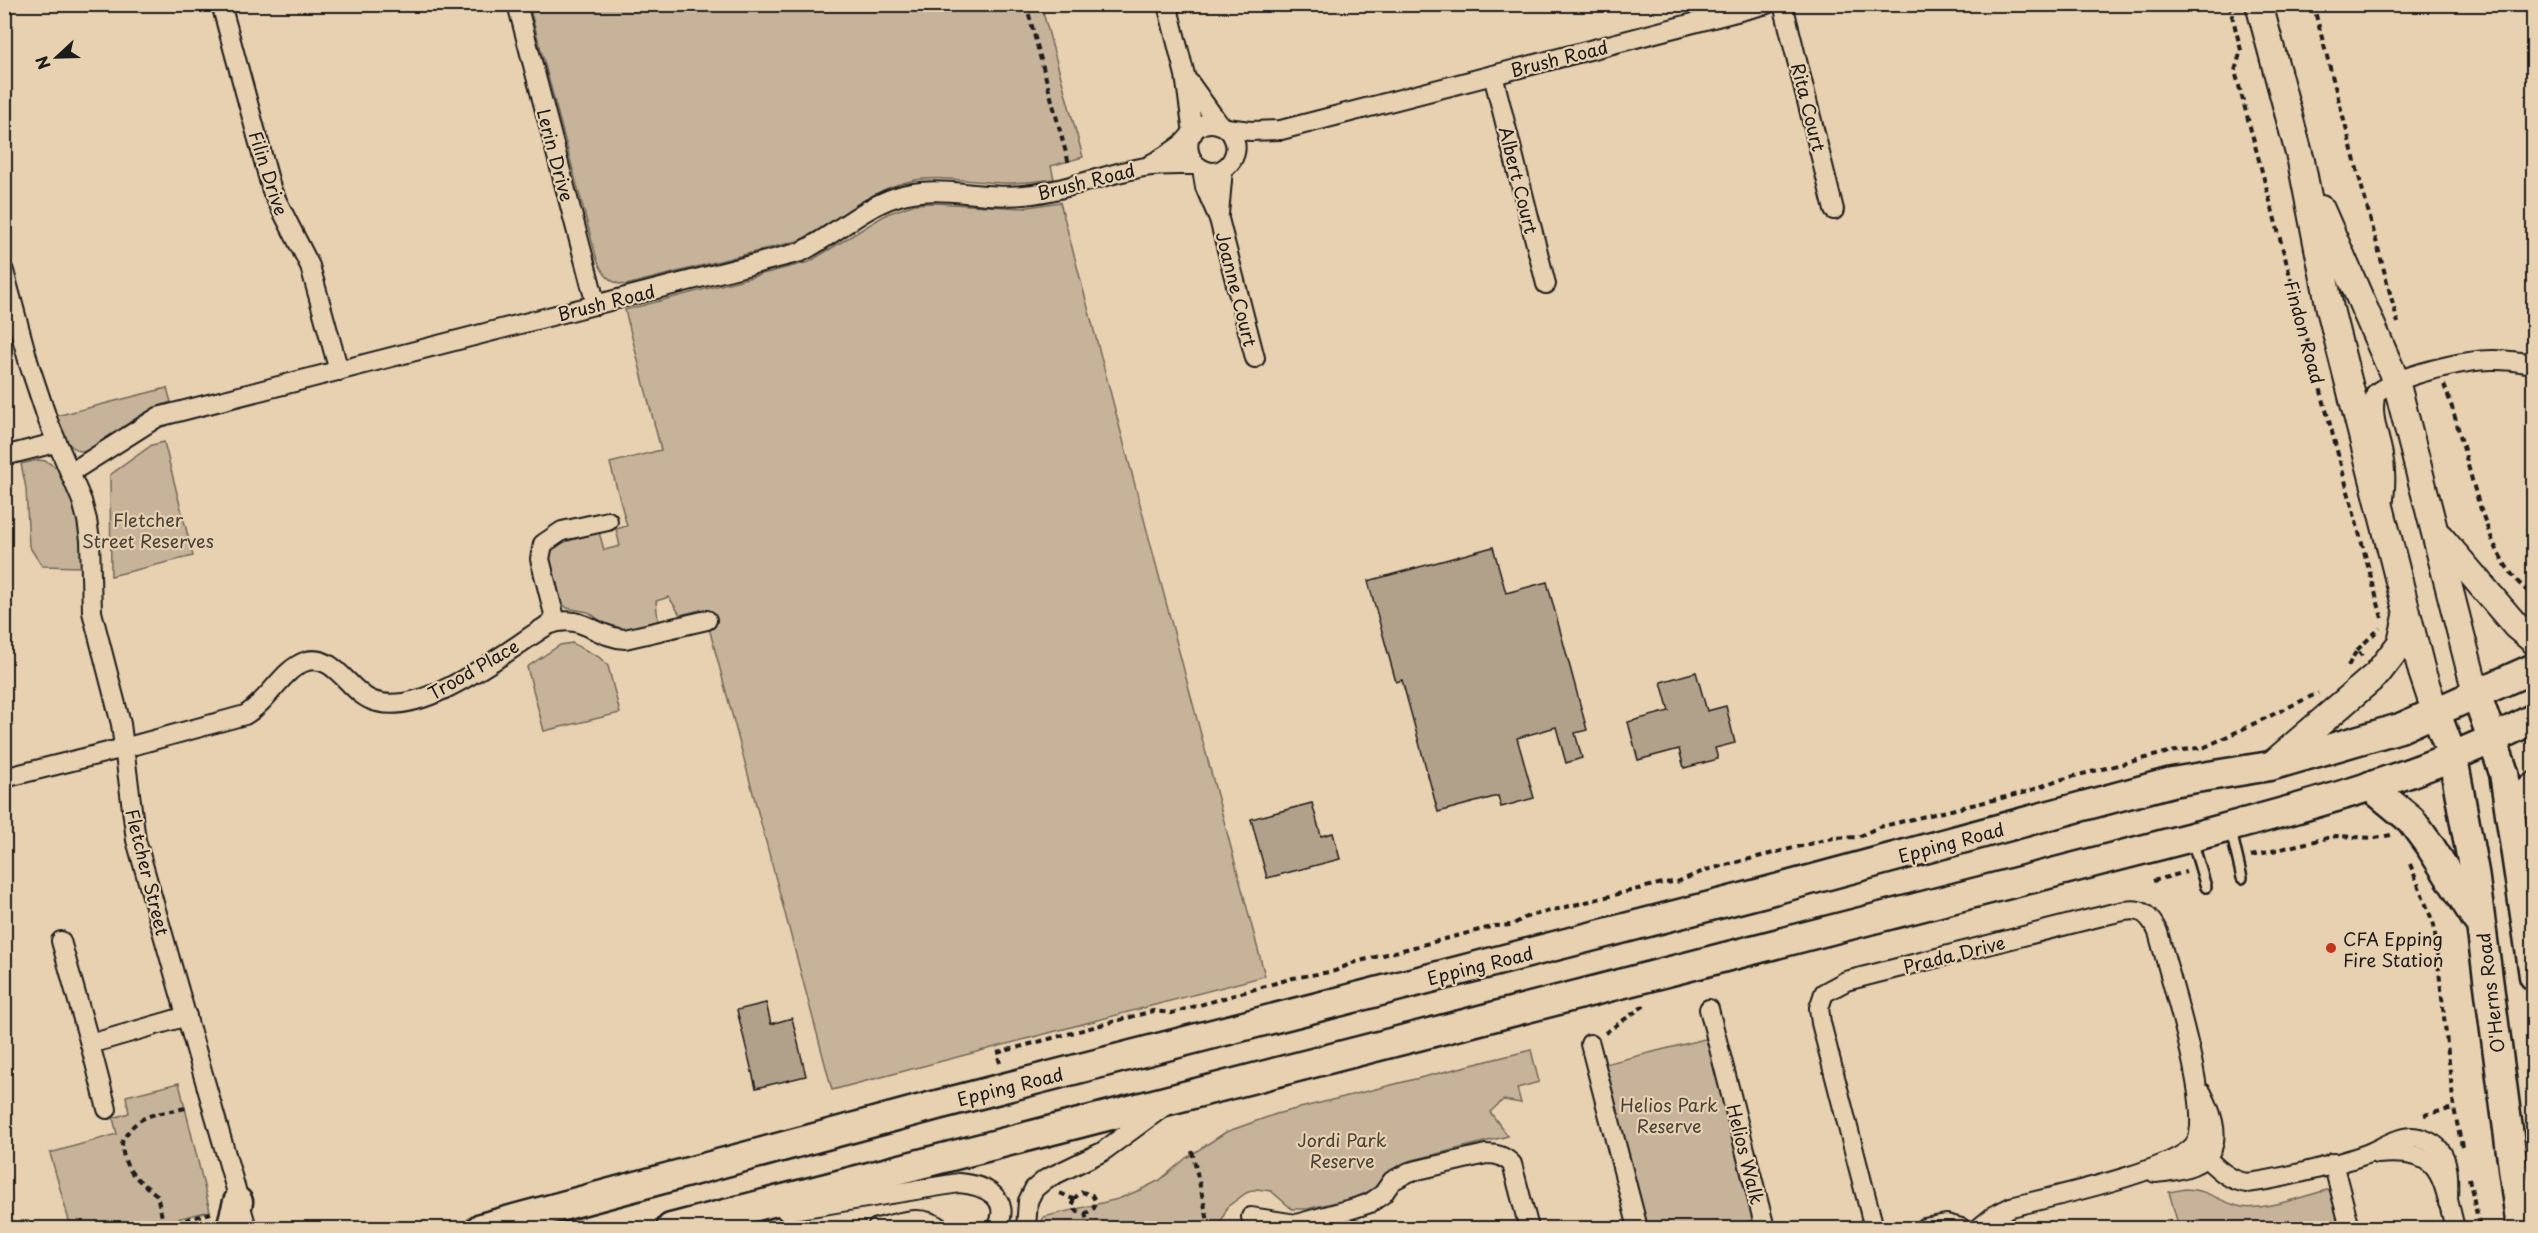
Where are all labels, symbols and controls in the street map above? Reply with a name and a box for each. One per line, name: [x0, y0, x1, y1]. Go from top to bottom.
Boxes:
north arrow: [27, 27, 87, 87]
street label: Brush Road: [1507, 33, 1611, 83]
text: N: [29, 53, 56, 73]
street label: Rita Court: [1785, 60, 1833, 154]
street label: Lerin Drive: [531, 106, 581, 204]
street label: Albert Court: [1493, 123, 1545, 237]
street label: Filin Drive: [243, 127, 295, 219]
street label: Brush Road: [1034, 156, 1138, 206]
street label: Joanne Court: [1210, 229, 1264, 349]
street label: Brush Road: [554, 277, 658, 327]
street label: Findon Road: [2278, 277, 2332, 387]
park label: Fletcher Street Reserves: [82, 506, 214, 554]
street label: Trood Place: [423, 632, 523, 706]
street label: Fletcher Street: [119, 806, 177, 938]
street label: Epping Road: [1895, 815, 2007, 869]
place label: CFA Epping Fire Station: [2343, 925, 2444, 973]
street label: Prada Drive: [1900, 928, 2008, 980]
street label: O'Herns Road: [2469, 931, 2511, 1055]
street label: Epping Road: [1424, 939, 1536, 991]
marker: CFA Epping Fire Station: [2324, 941, 2338, 955]
street label: Epping Road: [954, 1060, 1066, 1112]
park label: Helios Park Reserve: [1620, 1091, 1718, 1139]
street label: Helios Walk: [1720, 1101, 1772, 1207]
park label: Jordi Park Reserve: [1297, 1126, 1387, 1174]

